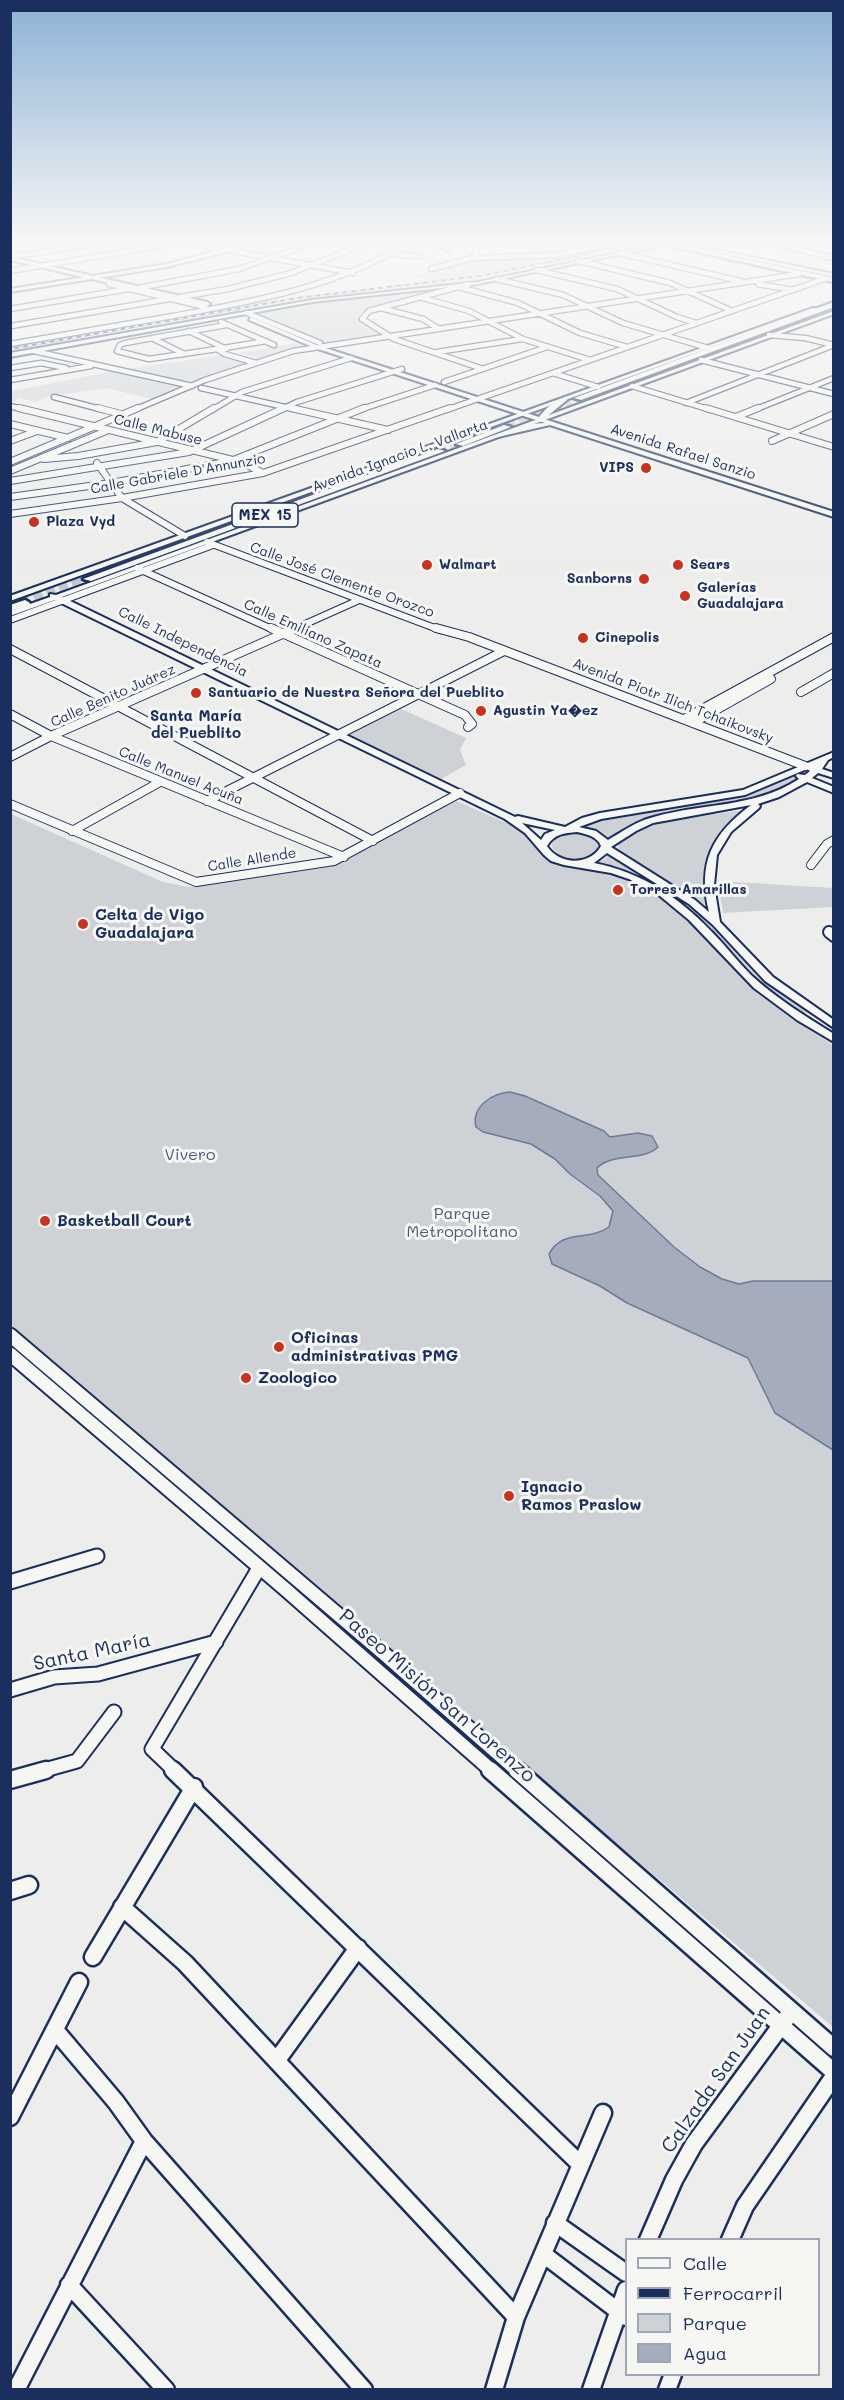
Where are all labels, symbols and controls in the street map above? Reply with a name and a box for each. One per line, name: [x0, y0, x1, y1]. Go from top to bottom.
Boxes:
street label: Calle Mabuse: [112, 411, 204, 449]
street label: Avenida Ignacio L. Vallarta: [310, 416, 490, 496]
street label: Avenida Rafael Sanzio: [608, 421, 758, 483]
street label: Calle Gabriele D'Annunzio: [89, 450, 267, 498]
place label: VIPS: [599, 460, 634, 476]
marker: VIPS: [639, 461, 653, 475]
road number: MEX 15: [232, 503, 298, 527]
place label: Plaza Vyd: [46, 514, 115, 530]
marker: Plaza Vyd: [27, 515, 41, 529]
street label: Calle José Clemente Orozco: [248, 539, 436, 621]
place label: Walmart: [439, 557, 497, 573]
place label: Sears: [690, 557, 730, 573]
marker: Walmart: [420, 558, 434, 572]
marker: Sears: [671, 558, 685, 572]
place label: Sanborns: [567, 571, 632, 587]
marker: Sanborns: [637, 572, 651, 586]
place label: Galerías Guadalajara: [697, 580, 784, 612]
marker: Galerías Guadalajara: [678, 589, 692, 603]
street label: Calle Emiliano Zapata: [241, 596, 385, 672]
street label: Calle Independencia: [116, 603, 250, 681]
place label: Cinepolis: [595, 630, 659, 646]
marker: Cinepolis: [576, 631, 590, 645]
street label: Avenida Piotr Ilich Tchaikovsky: [570, 655, 776, 747]
street label: Calle Benito Juárez: [48, 661, 178, 731]
place label: Santuario de Nuestra Señora del Pueblito: [208, 685, 504, 701]
marker: Santuario de Nuestra Señora del Pueblito: [189, 686, 203, 700]
place label: Agustin Ya�ez: [493, 703, 598, 719]
marker: Agustin Ya�ez: [474, 704, 488, 718]
district label: Santa María del Pueblito: [150, 707, 242, 742]
street label: Calle Manuel Acuña: [116, 743, 246, 809]
street label: Calle Allende: [206, 845, 298, 875]
place label: Torres Amarillas: [630, 882, 747, 898]
marker: Torres Amarillas: [611, 883, 625, 897]
place label: Celta de Vigo Guadalajara: [95, 905, 204, 943]
marker: Celta de Vigo Guadalajara: [76, 917, 90, 931]
park label: Vivero: [164, 1145, 216, 1165]
park label: Parque Metropolitano: [407, 1204, 517, 1242]
place label: Basketball Court: [57, 1211, 192, 1231]
marker: Basketball Court: [38, 1214, 52, 1228]
place label: Oficinas administrativas PMG: [291, 1328, 458, 1366]
marker: Oficinas administrativas PMG: [272, 1340, 286, 1354]
place label: Zoologico: [258, 1368, 337, 1388]
marker: Zoologico: [239, 1371, 253, 1385]
place label: Ignacio Ramos Praslow: [521, 1477, 642, 1515]
marker: Ignacio Ramos Praslow: [502, 1489, 516, 1503]
street label: Paseo Misión San Lorenzo: [334, 1604, 540, 1788]
street label: Santa María: [31, 1628, 153, 1676]
street label: Calzada San Juan: [656, 2002, 776, 2158]
legend: [625, 2238, 820, 2376]
text: Calle: [683, 2251, 727, 2275]
text: Ferrocarril: [683, 2281, 783, 2305]
text: Parque: [683, 2311, 747, 2335]
text: Agua: [683, 2341, 727, 2365]

